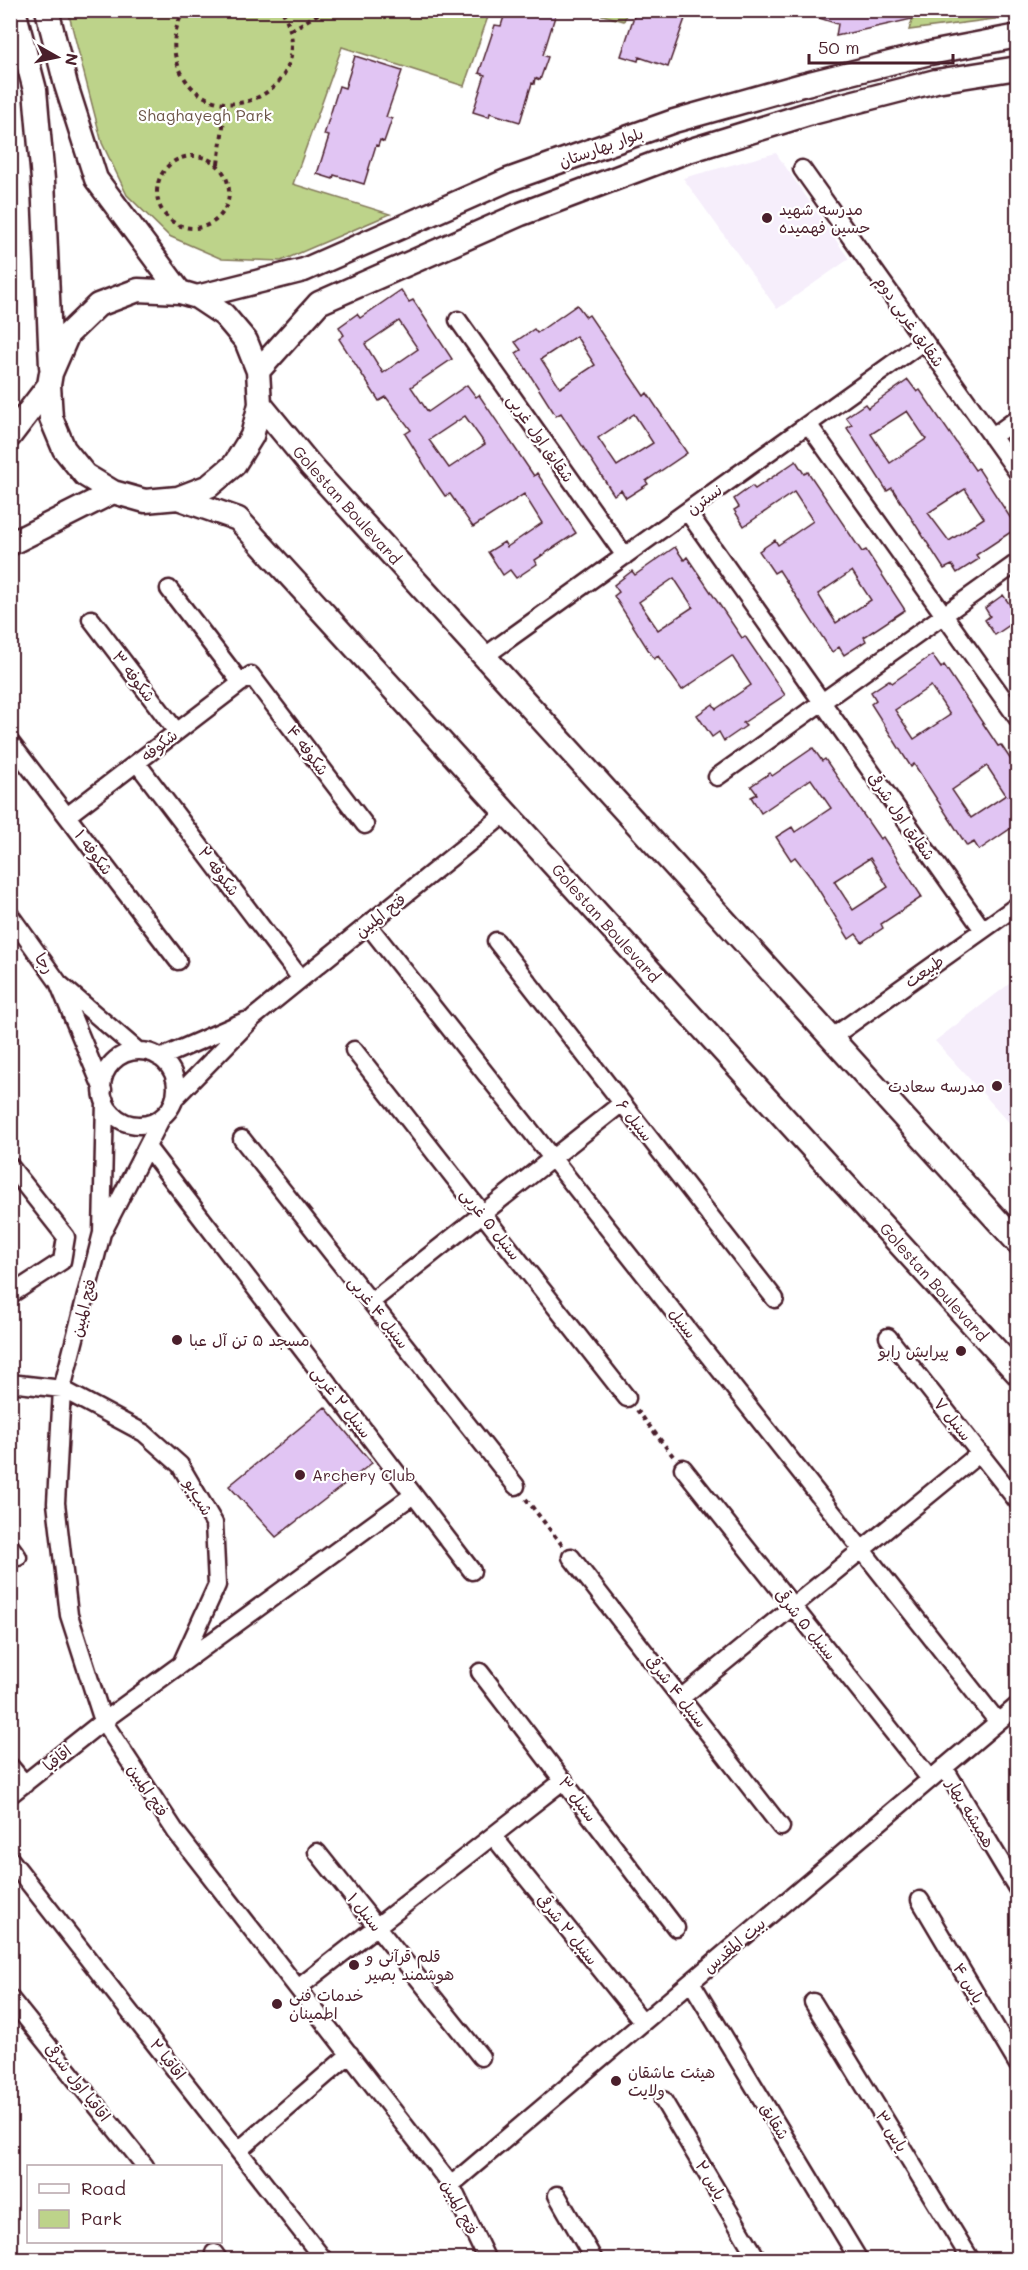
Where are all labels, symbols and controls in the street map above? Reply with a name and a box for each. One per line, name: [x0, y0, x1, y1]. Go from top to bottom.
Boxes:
north arrow: [27, 27, 87, 87]
scale bar: [809, 27, 953, 65]
text: 50 m: [818, 35, 860, 59]
text: N: [61, 52, 84, 67]
park label: Shaghayegh Park: [138, 104, 272, 125]
street label: بلوار بهارستان: [556, 122, 646, 172]
place label: مدرسه شهید حسین فهمیده: [779, 198, 871, 237]
marker: مدرسه شهید حسین فهمیده: [760, 211, 774, 225]
street label: شقایق غربی دوم: [869, 271, 950, 372]
street label: شقایق اول غربی: [502, 389, 580, 487]
street label: Golestan Boulevard: [288, 441, 406, 568]
street label: نسترن: [681, 478, 726, 519]
street label: شکوفه ۳: [108, 646, 160, 706]
street label: شکوفه ۴: [282, 720, 334, 780]
street label: شکوفه: [136, 724, 182, 766]
street label: شقایق اول شرقی: [864, 767, 941, 864]
street label: شکوفه ۱: [70, 825, 118, 879]
street label: شکوفه ۲: [193, 842, 245, 900]
street label: Golestan Boulevard: [547, 859, 665, 986]
street label: فتح المبین: [350, 888, 410, 942]
street label: رجا: [31, 948, 60, 977]
street label: طبیعت: [900, 950, 948, 992]
place label: مدرسه سعادت: [888, 1075, 985, 1096]
marker: مدرسه سعادت: [990, 1079, 1004, 1093]
street label: سنبل ۶: [612, 1094, 658, 1145]
street label: سنبل ۵ غربی: [456, 1183, 526, 1265]
street label: Golestan Boulevard: [875, 1218, 993, 1345]
street label: سنبل ۴ غربی: [344, 1271, 414, 1353]
street label: فتح المبین: [65, 1276, 101, 1340]
street label: سنبل: [665, 1303, 702, 1342]
place label: مسجد ۵ تن آل عبا: [189, 1329, 309, 1350]
marker: مسجد ۵ تن آل عبا: [170, 1333, 184, 1347]
place label: پیرایش رابو: [877, 1340, 949, 1362]
marker: پیرایش رابو: [954, 1344, 968, 1358]
street label: سنبل ۲ غربی: [307, 1361, 377, 1443]
street label: سنبل ۷: [930, 1393, 977, 1445]
place label: Archery Club: [312, 1464, 415, 1485]
marker: Archery Club: [293, 1468, 307, 1482]
street label: شب‌بو: [179, 1473, 218, 1520]
street label: سنبل ۵ شرقی: [771, 1584, 842, 1664]
street label: سنبل ۴ شرقی: [642, 1650, 712, 1731]
street label: اقاقیا: [38, 1740, 75, 1775]
street label: فتح المبین: [122, 1759, 174, 1821]
street label: سنبل ۳: [554, 1772, 602, 1826]
street label: همیشه بهار: [942, 1773, 1000, 1851]
street label: سنبل ۱: [343, 1888, 387, 1935]
street label: سنبل ۲ شرقی: [533, 1889, 604, 1969]
street label: بیت المقدس: [698, 1912, 769, 1977]
place label: قلم قرآنی و هوشمند بصیر: [364, 1945, 454, 1985]
marker: قلم قرآنی و هوشمند بصیر: [347, 1958, 361, 1972]
street label: یاس ۴: [949, 1958, 990, 2007]
place label: خدمات فنی اطمینان: [289, 1984, 364, 2023]
marker: خدمات فنی اطمینان: [270, 1997, 284, 2011]
street label: اقاقیا ۲: [146, 2034, 191, 2084]
street label: اقاقیا اول شرقی: [41, 2038, 116, 2125]
place label: هیئت عاشقان ولایت: [628, 2061, 715, 2100]
marker: هیئت عاشقان ولایت: [609, 2074, 623, 2088]
street label: شقایق: [756, 2098, 795, 2143]
street label: یاس ۳: [872, 2106, 913, 2155]
street label: یاس ۲: [691, 2156, 731, 2204]
legend: [27, 2165, 222, 2243]
text: Road: [81, 2176, 126, 2200]
street label: فتح المبین: [436, 2176, 484, 2238]
text: Park: [81, 2206, 122, 2230]

